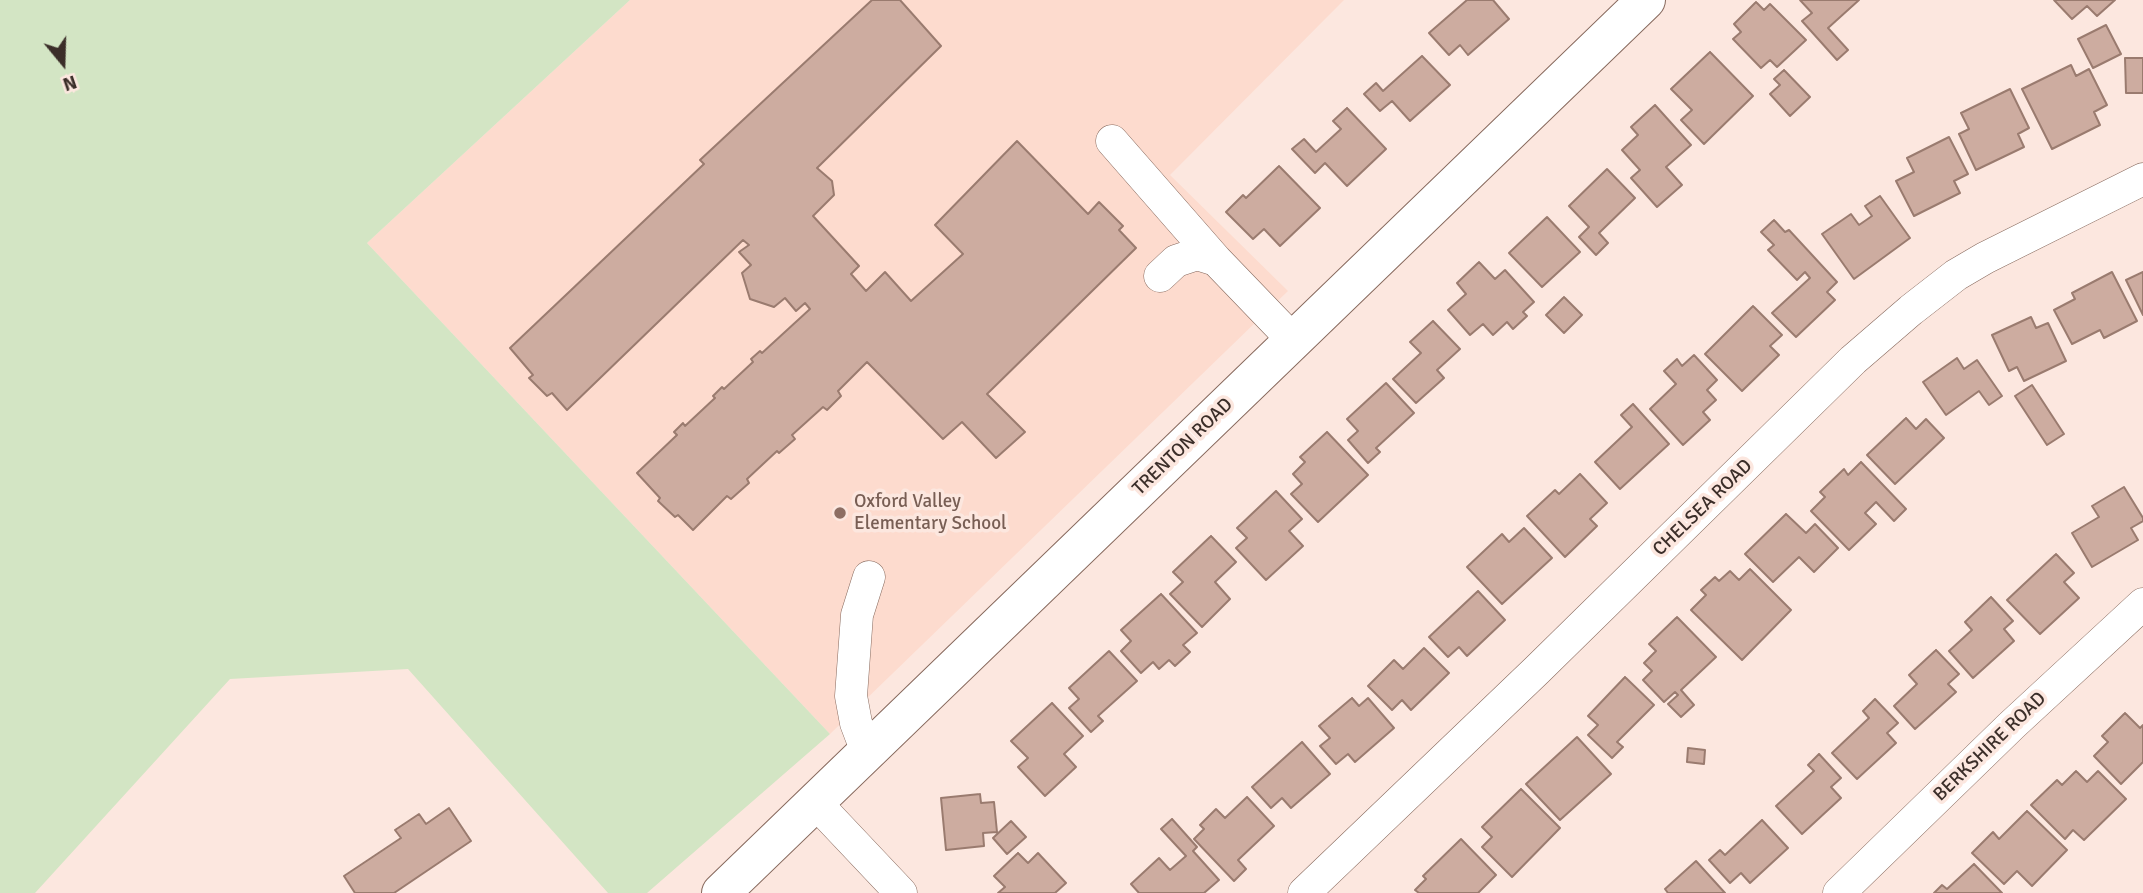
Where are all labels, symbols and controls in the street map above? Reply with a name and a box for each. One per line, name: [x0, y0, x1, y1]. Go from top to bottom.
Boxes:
north arrow: [28, 28, 98, 98]
text: N: [60, 69, 80, 96]
street label: TRENTON ROAD: [1128, 394, 1238, 500]
street label: CHELSEA ROAD: [1649, 455, 1757, 561]
place label: Oxford Valley Elementary School: [854, 491, 1007, 535]
marker: Oxford Valley Elementary School: [832, 505, 848, 521]
street label: BERKSHIRE ROAD: [1929, 688, 2051, 806]

